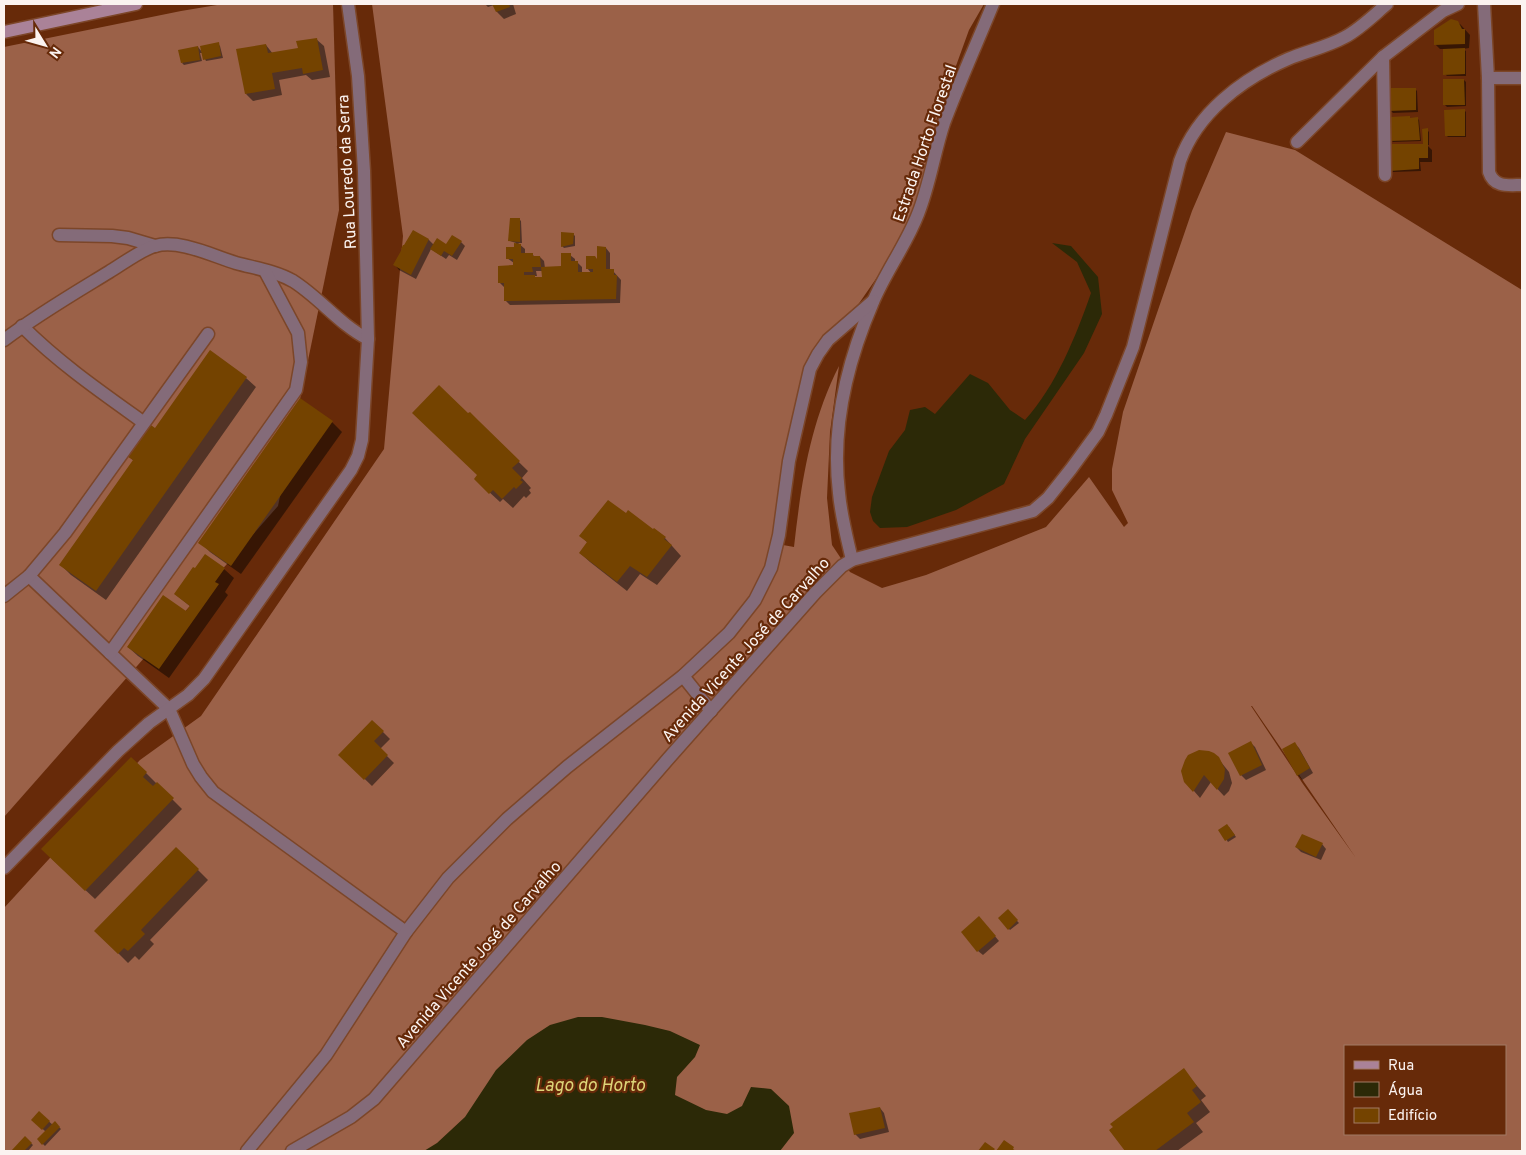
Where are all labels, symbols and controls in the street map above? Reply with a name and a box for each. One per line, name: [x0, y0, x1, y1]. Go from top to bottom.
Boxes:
north arrow: [20, 20, 70, 70]
text: N: [44, 43, 64, 61]
street label: Estrada Horto Florestal: [890, 62, 962, 225]
street label: Rua Louredo da Serra: [334, 94, 362, 250]
street label: Avenida Vicente José de Carvalho: [658, 554, 835, 747]
street label: Avenida Vicente José de Carvalho: [393, 858, 566, 1053]
legend: [1344, 1045, 1506, 1135]
text: Rua: [1388, 1057, 1414, 1076]
water label: Lago do Horto: [535, 1075, 646, 1098]
text: Água: [1388, 1081, 1423, 1101]
text: Edifício: [1388, 1107, 1437, 1126]

